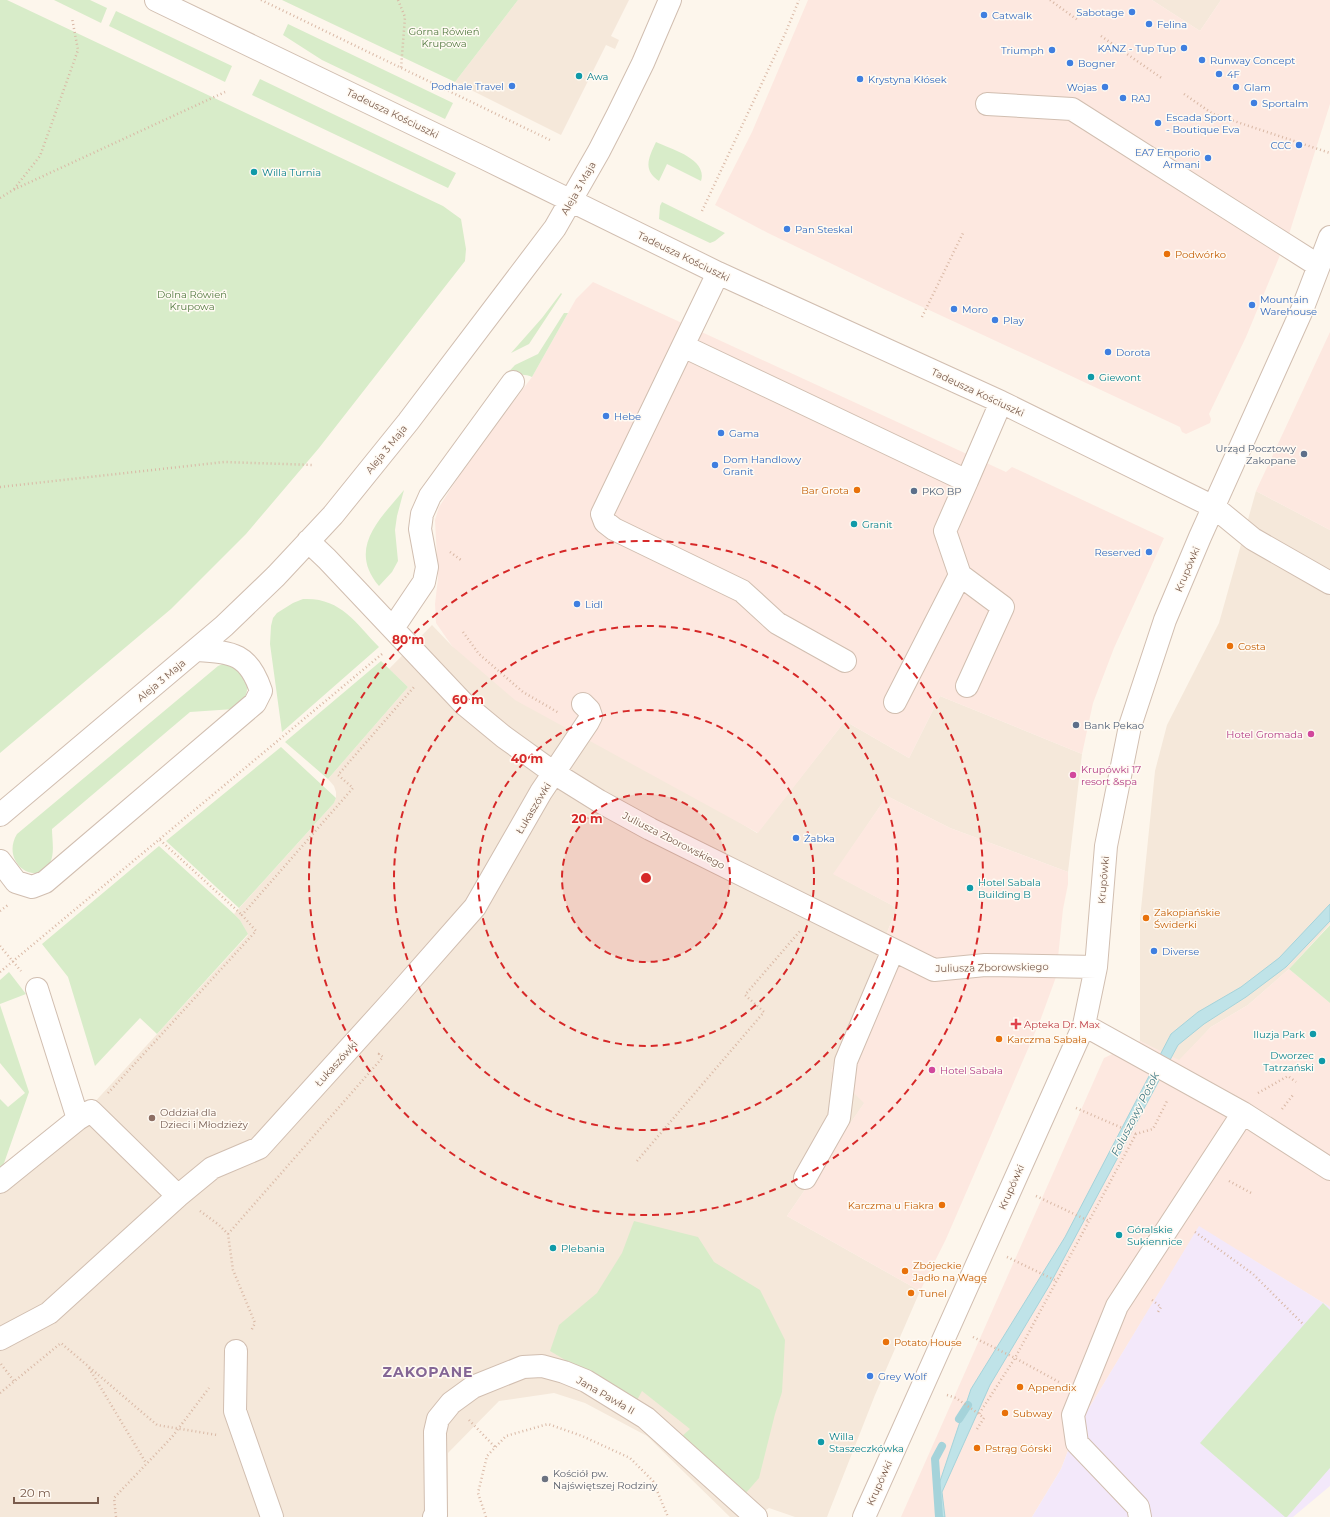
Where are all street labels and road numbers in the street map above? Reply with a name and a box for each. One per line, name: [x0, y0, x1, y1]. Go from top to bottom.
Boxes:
street label: Tadeusza Kościuszki: [345, 85, 441, 141]
street label: Aleja 3 Maja: [558, 159, 599, 217]
street label: Tadeusza Kościuszki: [636, 228, 732, 284]
street label: Tadeusza Kościuszki: [929, 365, 1026, 420]
street label: Aleja 3 Maja: [363, 422, 410, 477]
street label: Krupówki: [1172, 545, 1203, 594]
street label: Aleja 3 Maja: [134, 656, 188, 704]
street label: Łukaszówki: [513, 780, 554, 836]
street label: Juliusza Zborowskiego: [619, 808, 727, 872]
street label: Krupówki: [1095, 856, 1112, 905]
street label: Juliusza Zborowskiego: [934, 960, 1049, 975]
street label: Łukaszówki: [312, 1037, 361, 1089]
street label: Krupówki: [996, 1163, 1027, 1212]
street label: Jana Pawła II: [573, 1373, 637, 1417]
street label: Krupówki: [864, 1459, 895, 1508]

